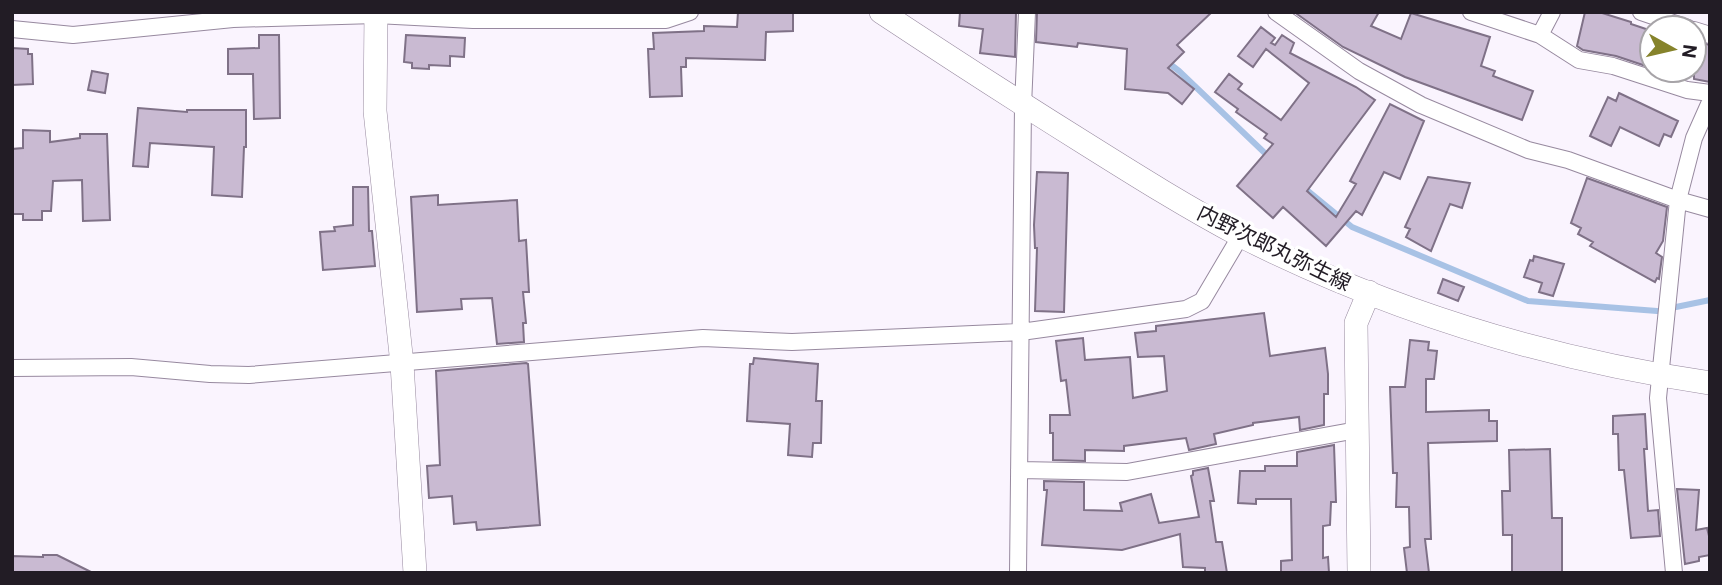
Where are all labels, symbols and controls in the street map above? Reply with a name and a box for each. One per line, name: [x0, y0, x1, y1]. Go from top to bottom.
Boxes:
north arrow: [1638, 14, 1708, 84]
text: N: [1677, 43, 1702, 60]
street label: 内野次郎丸弥生線: [1193, 200, 1355, 296]

